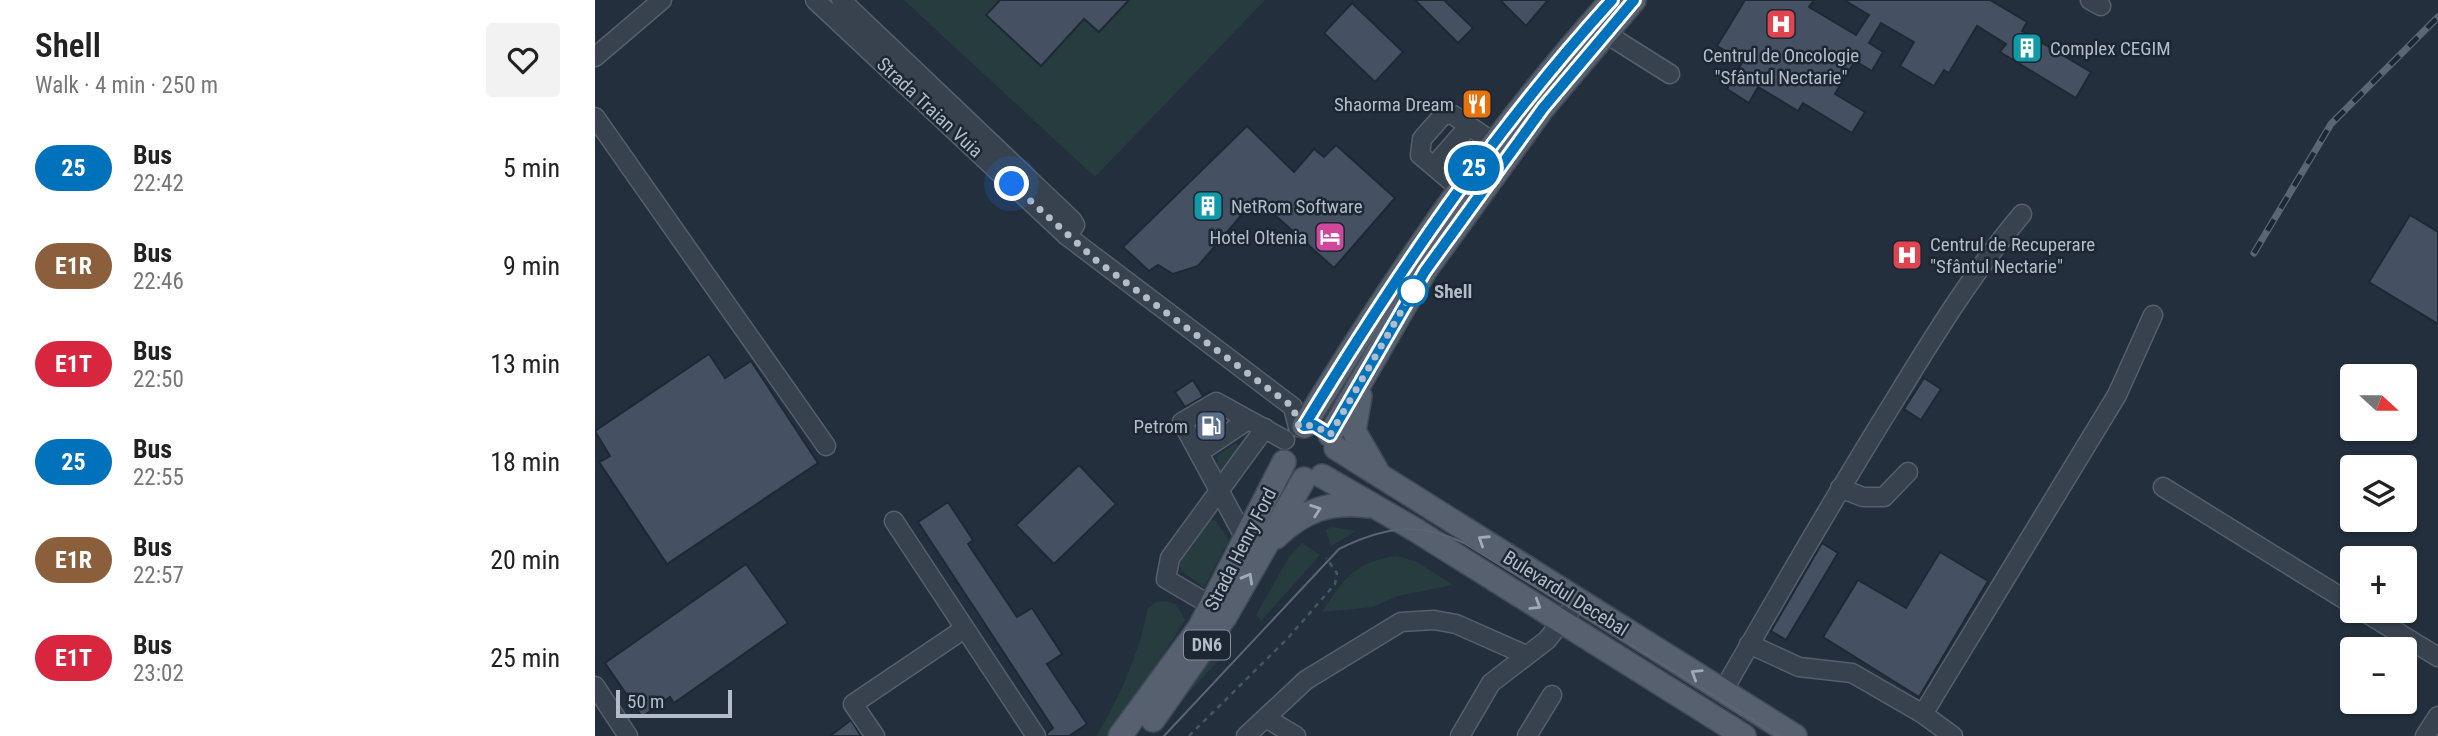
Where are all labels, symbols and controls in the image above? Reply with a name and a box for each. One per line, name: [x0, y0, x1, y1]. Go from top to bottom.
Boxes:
hospital icon: Centrul de Oncologie "Sfântul Nectarie": [1764, 7, 1798, 41]
button: heart: [486, 23, 560, 97]
text: Shell: [35, 26, 101, 65]
building icon: Complex CEGIM: [2010, 31, 2044, 65]
place label: Complex CEGIM: [2050, 37, 2171, 60]
place label: Centrul de Oncologie "Sfântul Nectarie": [1703, 44, 1859, 89]
street label: Strada Traian Vuia: [872, 52, 987, 162]
text: Walk · 4 min · 250 m: [35, 72, 218, 99]
restaurant icon: Shaorma Dream: [1460, 87, 1494, 121]
place label: Shaorma Dream: [1334, 93, 1454, 116]
text: Bus: [133, 140, 172, 170]
line badge: 25: [1443, 145, 1505, 191]
text: 5 min: [503, 153, 560, 183]
text: 25: [61, 154, 86, 182]
text: 25: [1462, 154, 1486, 182]
your location: [994, 166, 1029, 201]
text: 22:42: [133, 170, 184, 197]
building icon: NetRom Software: [1191, 189, 1225, 223]
place label: NetRom Software: [1231, 195, 1363, 218]
hotel icon: Hotel Oltenia: [1313, 220, 1347, 254]
place label: Hotel Oltenia: [1209, 226, 1307, 249]
place label: Centrul de Recuperare "Sfântul Nectarie": [1930, 233, 2095, 278]
text: Bus: [133, 238, 172, 268]
hospital icon: Centrul de Recuperare "Sfântul Nectarie": [1890, 238, 1924, 272]
text: 9 min: [503, 251, 560, 281]
text: E1R: [55, 252, 92, 280]
text: 22:46: [133, 268, 184, 295]
marker: Shell: [1398, 276, 1428, 306]
place label: Shell: [1434, 280, 1472, 303]
text: Bus: [133, 336, 172, 366]
text: 13 min: [490, 349, 560, 379]
text: E1T: [55, 350, 92, 378]
north arrow: [2340, 364, 2417, 441]
map controls: [2340, 364, 2417, 714]
text: 22:50: [133, 366, 184, 393]
fuel station icon: Petrom: [1194, 409, 1228, 443]
place label: Petrom: [1134, 415, 1188, 438]
text: Bus: [133, 434, 172, 464]
text: 18 min: [490, 447, 560, 477]
text: 25: [61, 448, 86, 476]
button: layers: [2340, 455, 2417, 532]
text: 22:55: [133, 464, 184, 491]
street label: Strada Henry Ford: [1200, 484, 1281, 614]
one-way arrow: [1310, 504, 1322, 518]
text: Bus: [133, 532, 172, 562]
one-way arrow: [1477, 535, 1490, 548]
text: 20 min: [490, 545, 560, 575]
text: E1R: [55, 546, 92, 574]
street label: Bulevardul Decebal: [1499, 546, 1632, 641]
button: +: [2340, 546, 2417, 623]
text: 22:57: [133, 562, 184, 589]
one-way arrow: [1240, 573, 1253, 586]
one-way arrow: [1528, 597, 1541, 610]
text: Bus: [133, 630, 172, 660]
road number: DN6: [1184, 630, 1230, 660]
button: −: [2340, 637, 2417, 714]
text: 25 min: [490, 643, 560, 673]
text: E1T: [55, 644, 92, 672]
text: 23:02: [133, 660, 184, 687]
one-way arrow: [1690, 670, 1703, 683]
scale bar: [616, 687, 731, 719]
text: 50 m: [627, 690, 664, 713]

